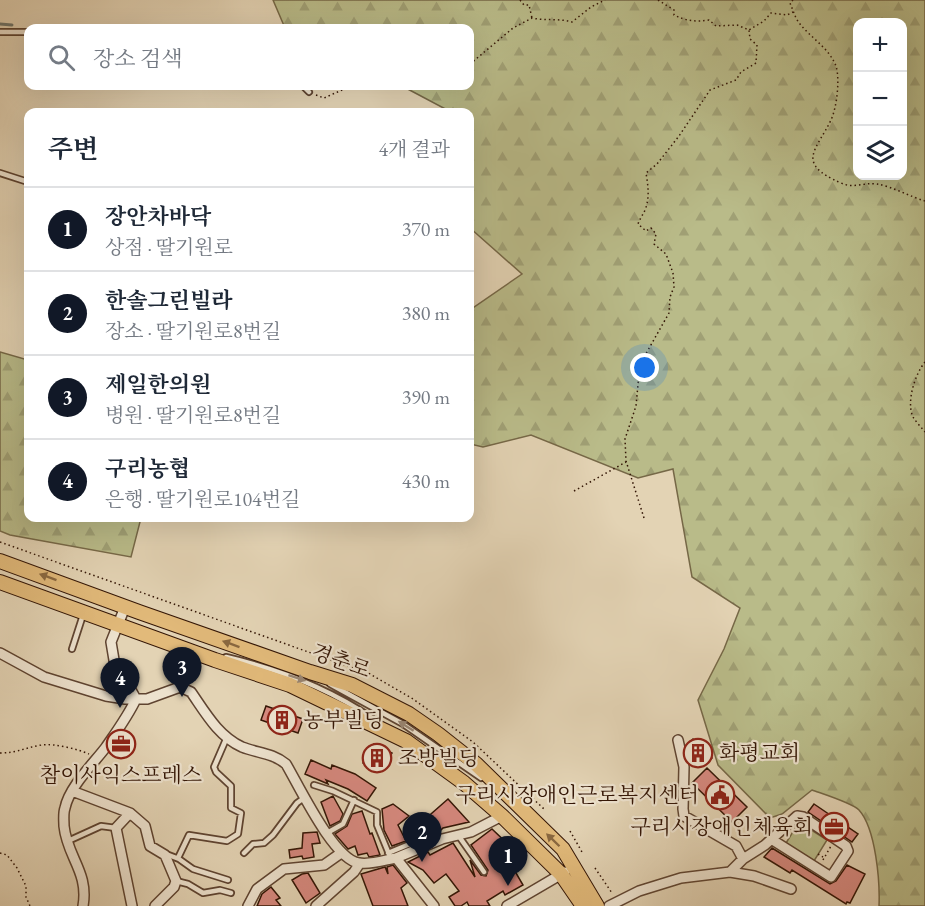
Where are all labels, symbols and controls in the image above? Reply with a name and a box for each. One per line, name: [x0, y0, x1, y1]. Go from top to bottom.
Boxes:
map controls: [853, 18, 907, 180]
button: +: [853, 18, 907, 72]
search box: [24, 24, 474, 90]
icon: search: [45, 41, 78, 74]
text: 장소 검색: [93, 44, 182, 73]
button: −: [853, 72, 907, 126]
button: layers: [853, 126, 907, 180]
text: 주변: [48, 132, 98, 166]
text: 4개 결과: [378, 136, 450, 162]
text: 장안차바닥: [105, 202, 211, 231]
text: 1: [62, 216, 73, 242]
text: 370 m: [402, 216, 450, 242]
text: 상점 · 딸기원로: [105, 234, 233, 260]
text: 한솔그린빌라: [105, 286, 233, 315]
text: 2: [62, 300, 73, 326]
text: 380 m: [402, 300, 450, 326]
text: 장소 · 딸기원로8번길: [105, 318, 281, 344]
your location: [630, 353, 659, 382]
text: 제일한의원: [105, 370, 211, 399]
text: 3: [62, 384, 73, 410]
text: 390 m: [402, 384, 450, 410]
text: 병원 · 딸기원로8번길: [105, 402, 281, 428]
text: 구리농협: [105, 454, 190, 483]
text: 4: [62, 468, 73, 494]
text: 430 m: [402, 468, 450, 494]
text: 은행 · 딸기원로104번길: [105, 486, 300, 512]
one-way arrow: [39, 572, 57, 582]
street label: 경춘로: [308, 637, 374, 684]
one-way arrow: [222, 638, 240, 648]
pin: 3: [162, 648, 201, 697]
pin: 4: [100, 658, 140, 708]
one-way arrow: [288, 674, 306, 684]
building icon: 농부빌딩: [266, 704, 298, 736]
place label: 농부빌딩: [303, 706, 384, 733]
one-way arrow: [398, 720, 414, 731]
office icon: 참이사익스프레스: [105, 728, 137, 760]
building icon: 화평교회: [682, 737, 714, 769]
place label: 화평교회: [719, 739, 800, 766]
building icon: 조방빌딩: [361, 742, 393, 774]
place label: 조방빌딩: [398, 744, 479, 771]
place label: 참이사익스프레스: [40, 761, 202, 788]
public building icon: 구리시장애인근로복지센터: [704, 779, 736, 811]
place label: 구리시장애인근로복지센터: [456, 781, 699, 808]
office icon: 구리시장애인체육회: [818, 811, 850, 843]
pin: 2: [402, 812, 442, 862]
place label: 구리시장애인체육회: [630, 813, 813, 840]
one-way arrow: [547, 834, 561, 848]
pin: 1: [488, 836, 528, 886]

